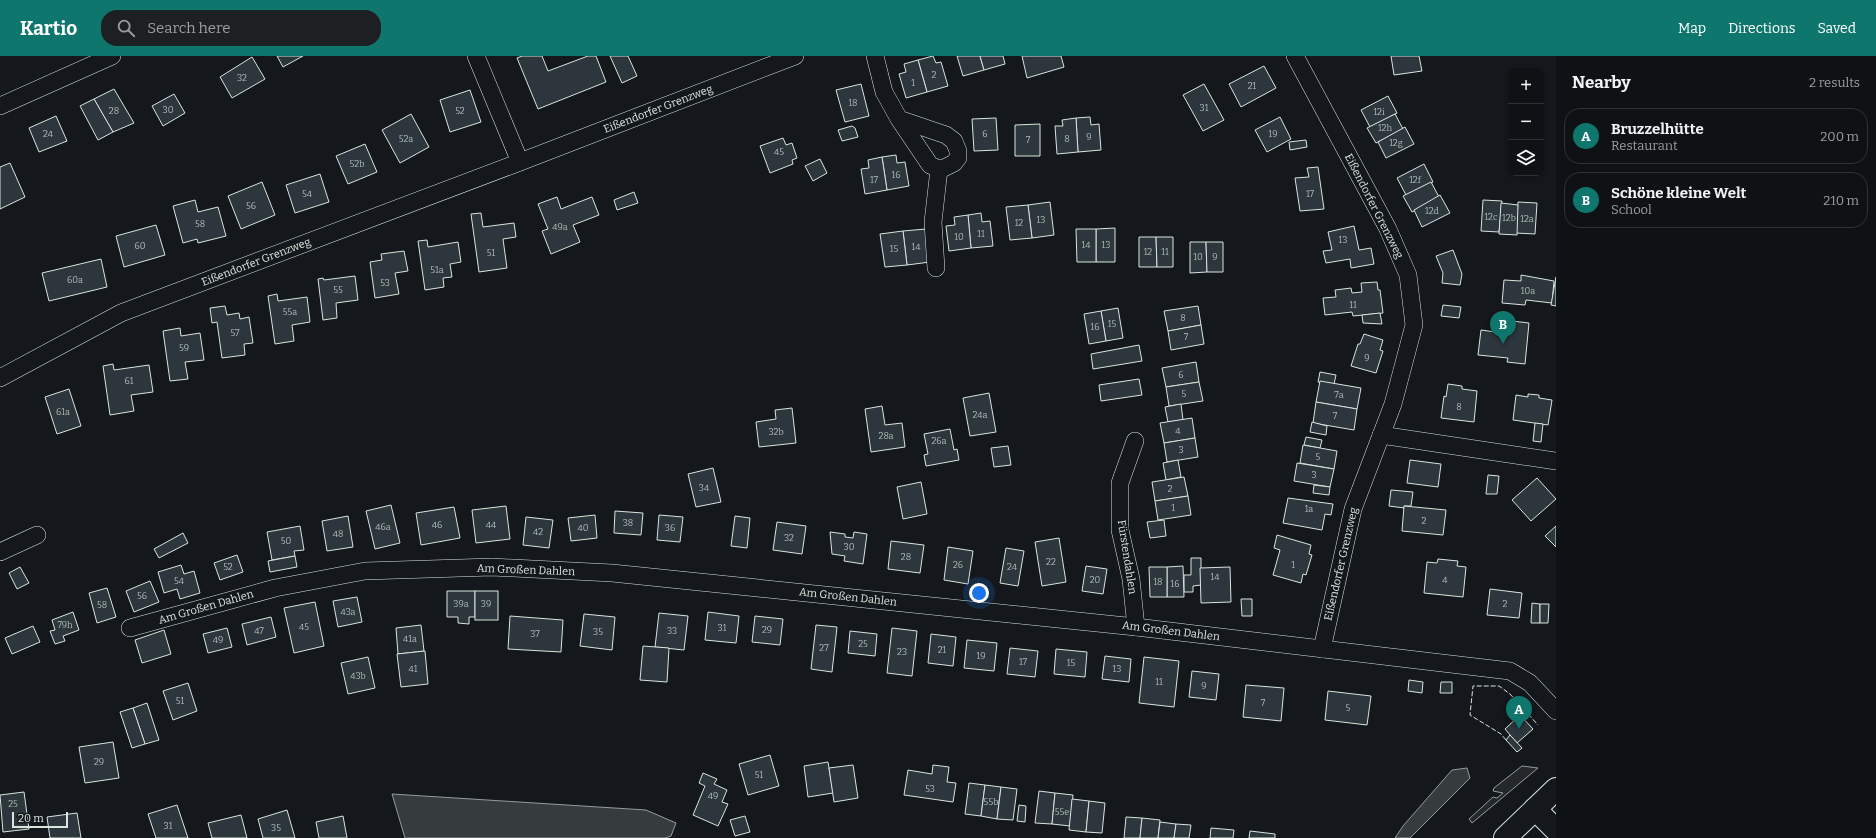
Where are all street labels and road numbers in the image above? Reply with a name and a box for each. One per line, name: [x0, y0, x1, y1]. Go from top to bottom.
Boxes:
street label: Eißendorfer Grenzweg: [602, 82, 714, 136]
street label: Eißendorfer Grenzweg: [1342, 151, 1406, 261]
street label: Eißendorfer Grenzweg: [200, 235, 312, 289]
street label: Eißendorfer Grenzweg: [1322, 506, 1360, 622]
street label: Fürstendahlen: [1115, 519, 1139, 595]
street label: Am Großen Dahlen: [477, 562, 575, 578]
street label: Am Großen Dahlen: [798, 585, 898, 609]
street label: Am Großen Dahlen: [157, 587, 255, 627]
street label: Am Großen Dahlen: [1121, 619, 1221, 643]

